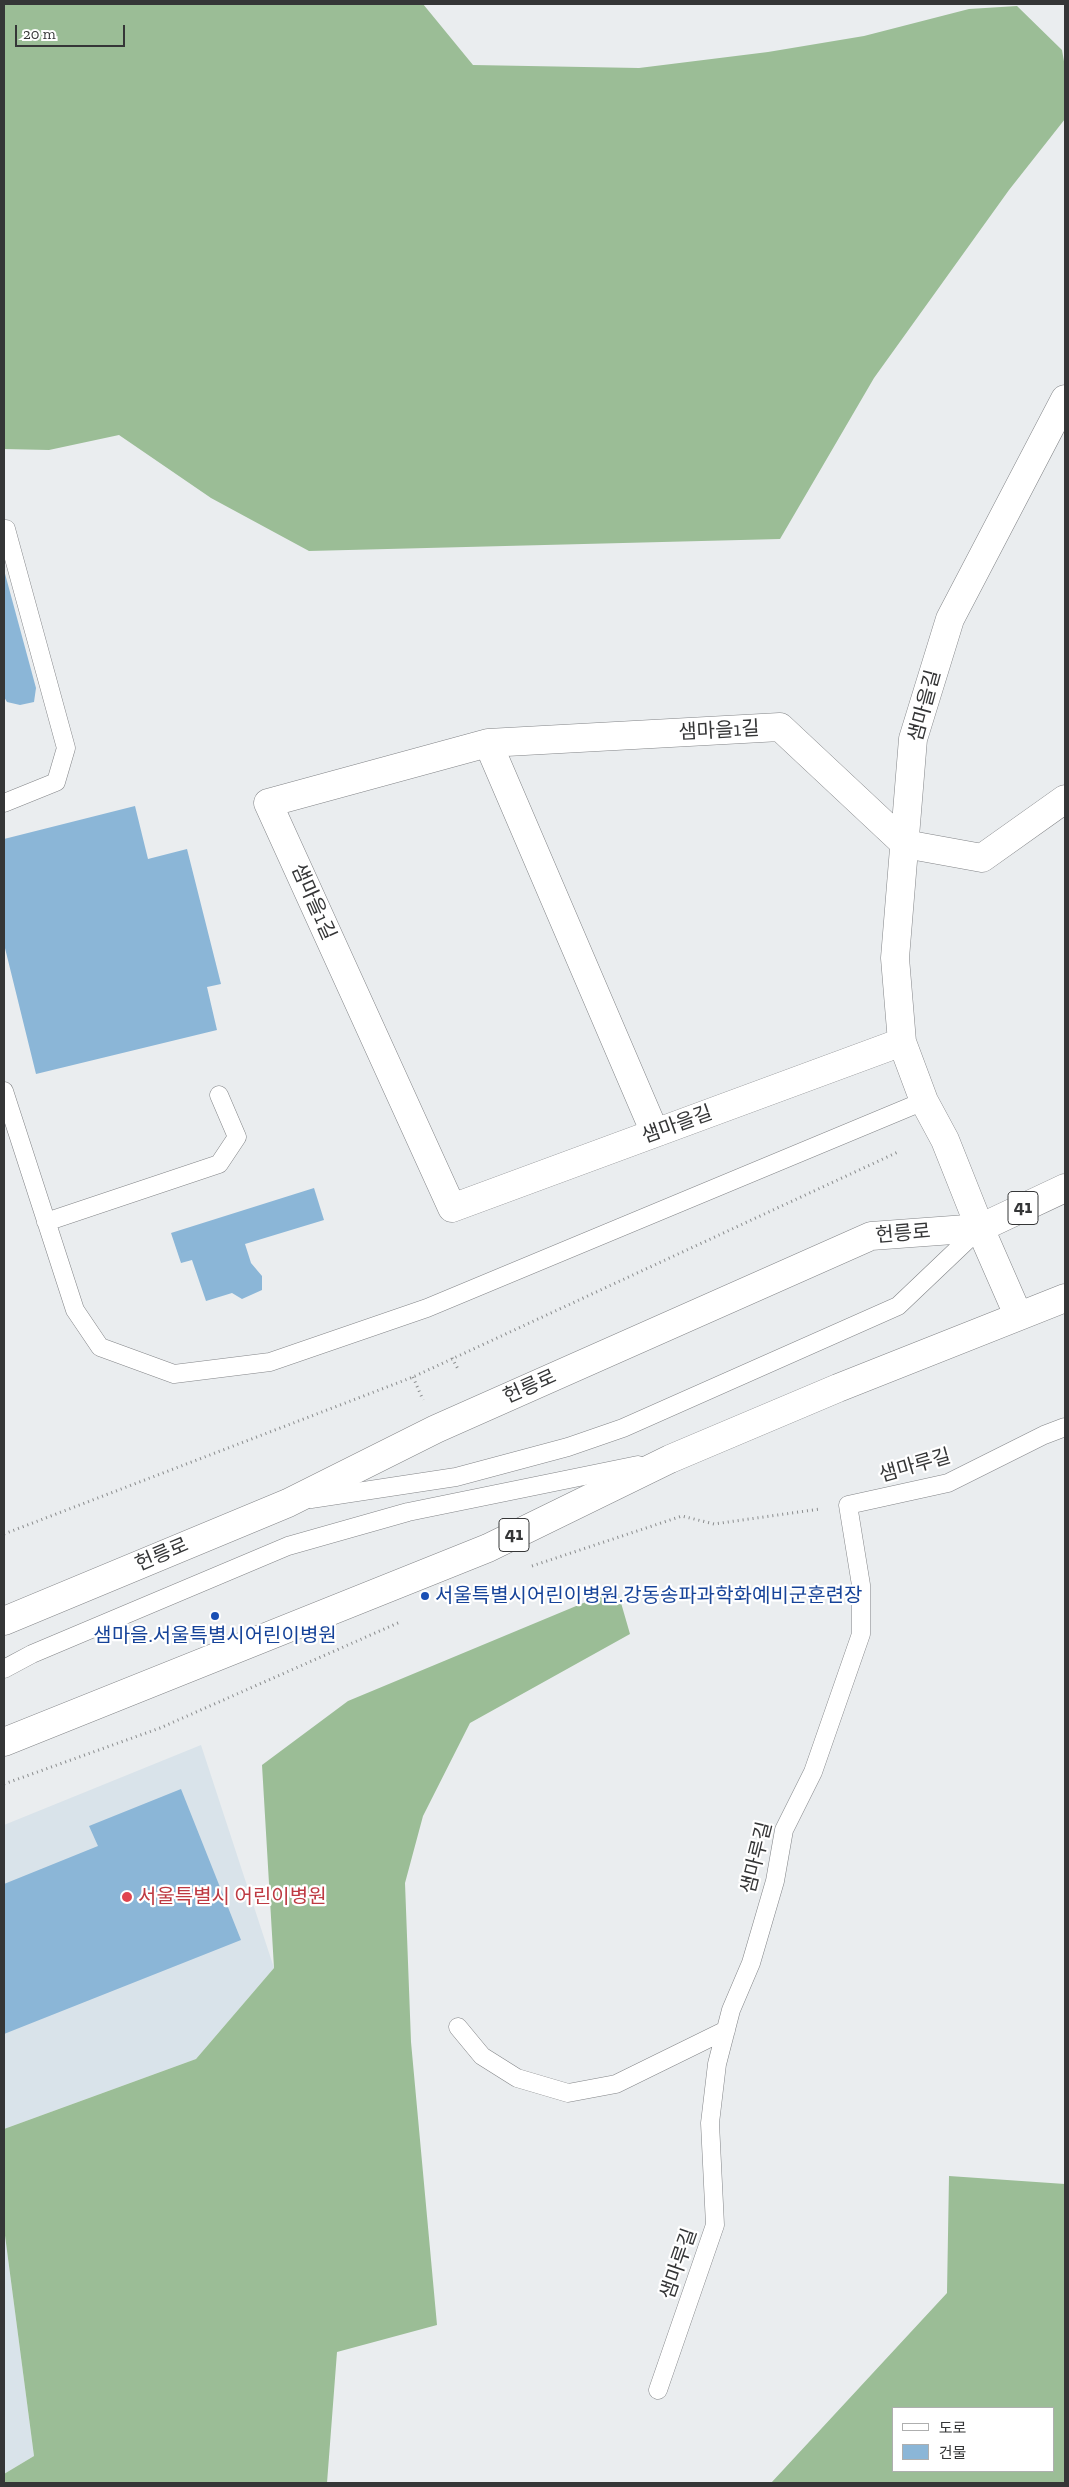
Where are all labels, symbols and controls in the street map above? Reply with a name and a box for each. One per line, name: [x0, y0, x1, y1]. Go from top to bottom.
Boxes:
scale bar: [18, 15, 128, 47]
text: 20 m: [23, 25, 56, 43]
street label: 샘마을길: [904, 667, 946, 745]
street label: 샘마을1길: [678, 717, 760, 745]
street label: 샘마을1길: [286, 860, 340, 944]
street label: 샘마을길: [638, 1101, 716, 1149]
road number: 41: [1008, 1192, 1038, 1224]
street label: 헌릉로: [874, 1220, 932, 1248]
street label: 헌릉로: [500, 1365, 560, 1409]
street label: 샘마루길: [876, 1444, 954, 1488]
road number: 41: [499, 1518, 529, 1552]
street label: 헌릉로: [132, 1533, 192, 1577]
place label: 서울특별시어린이병원.강동송파과학화예비군훈련장: [435, 1584, 862, 1608]
marker: 서울특별시어린이병원.강동송파과학화예비군훈련장: [419, 1590, 431, 1602]
marker: 샘마을.서울특별시어린이병원: [209, 1610, 221, 1622]
place label: 샘마을.서울특별시어린이병원: [93, 1624, 337, 1648]
street label: 샘마루길: [736, 1819, 778, 1897]
place label: 서울특별시 어린이병원: [138, 1885, 327, 1909]
marker: 서울특별시 어린이병원: [120, 1890, 134, 1904]
street label: 샘마루길: [656, 2225, 702, 2303]
legend: [892, 2407, 1054, 2472]
text: 도로: [939, 2419, 967, 2437]
text: 건물: [939, 2444, 967, 2462]

